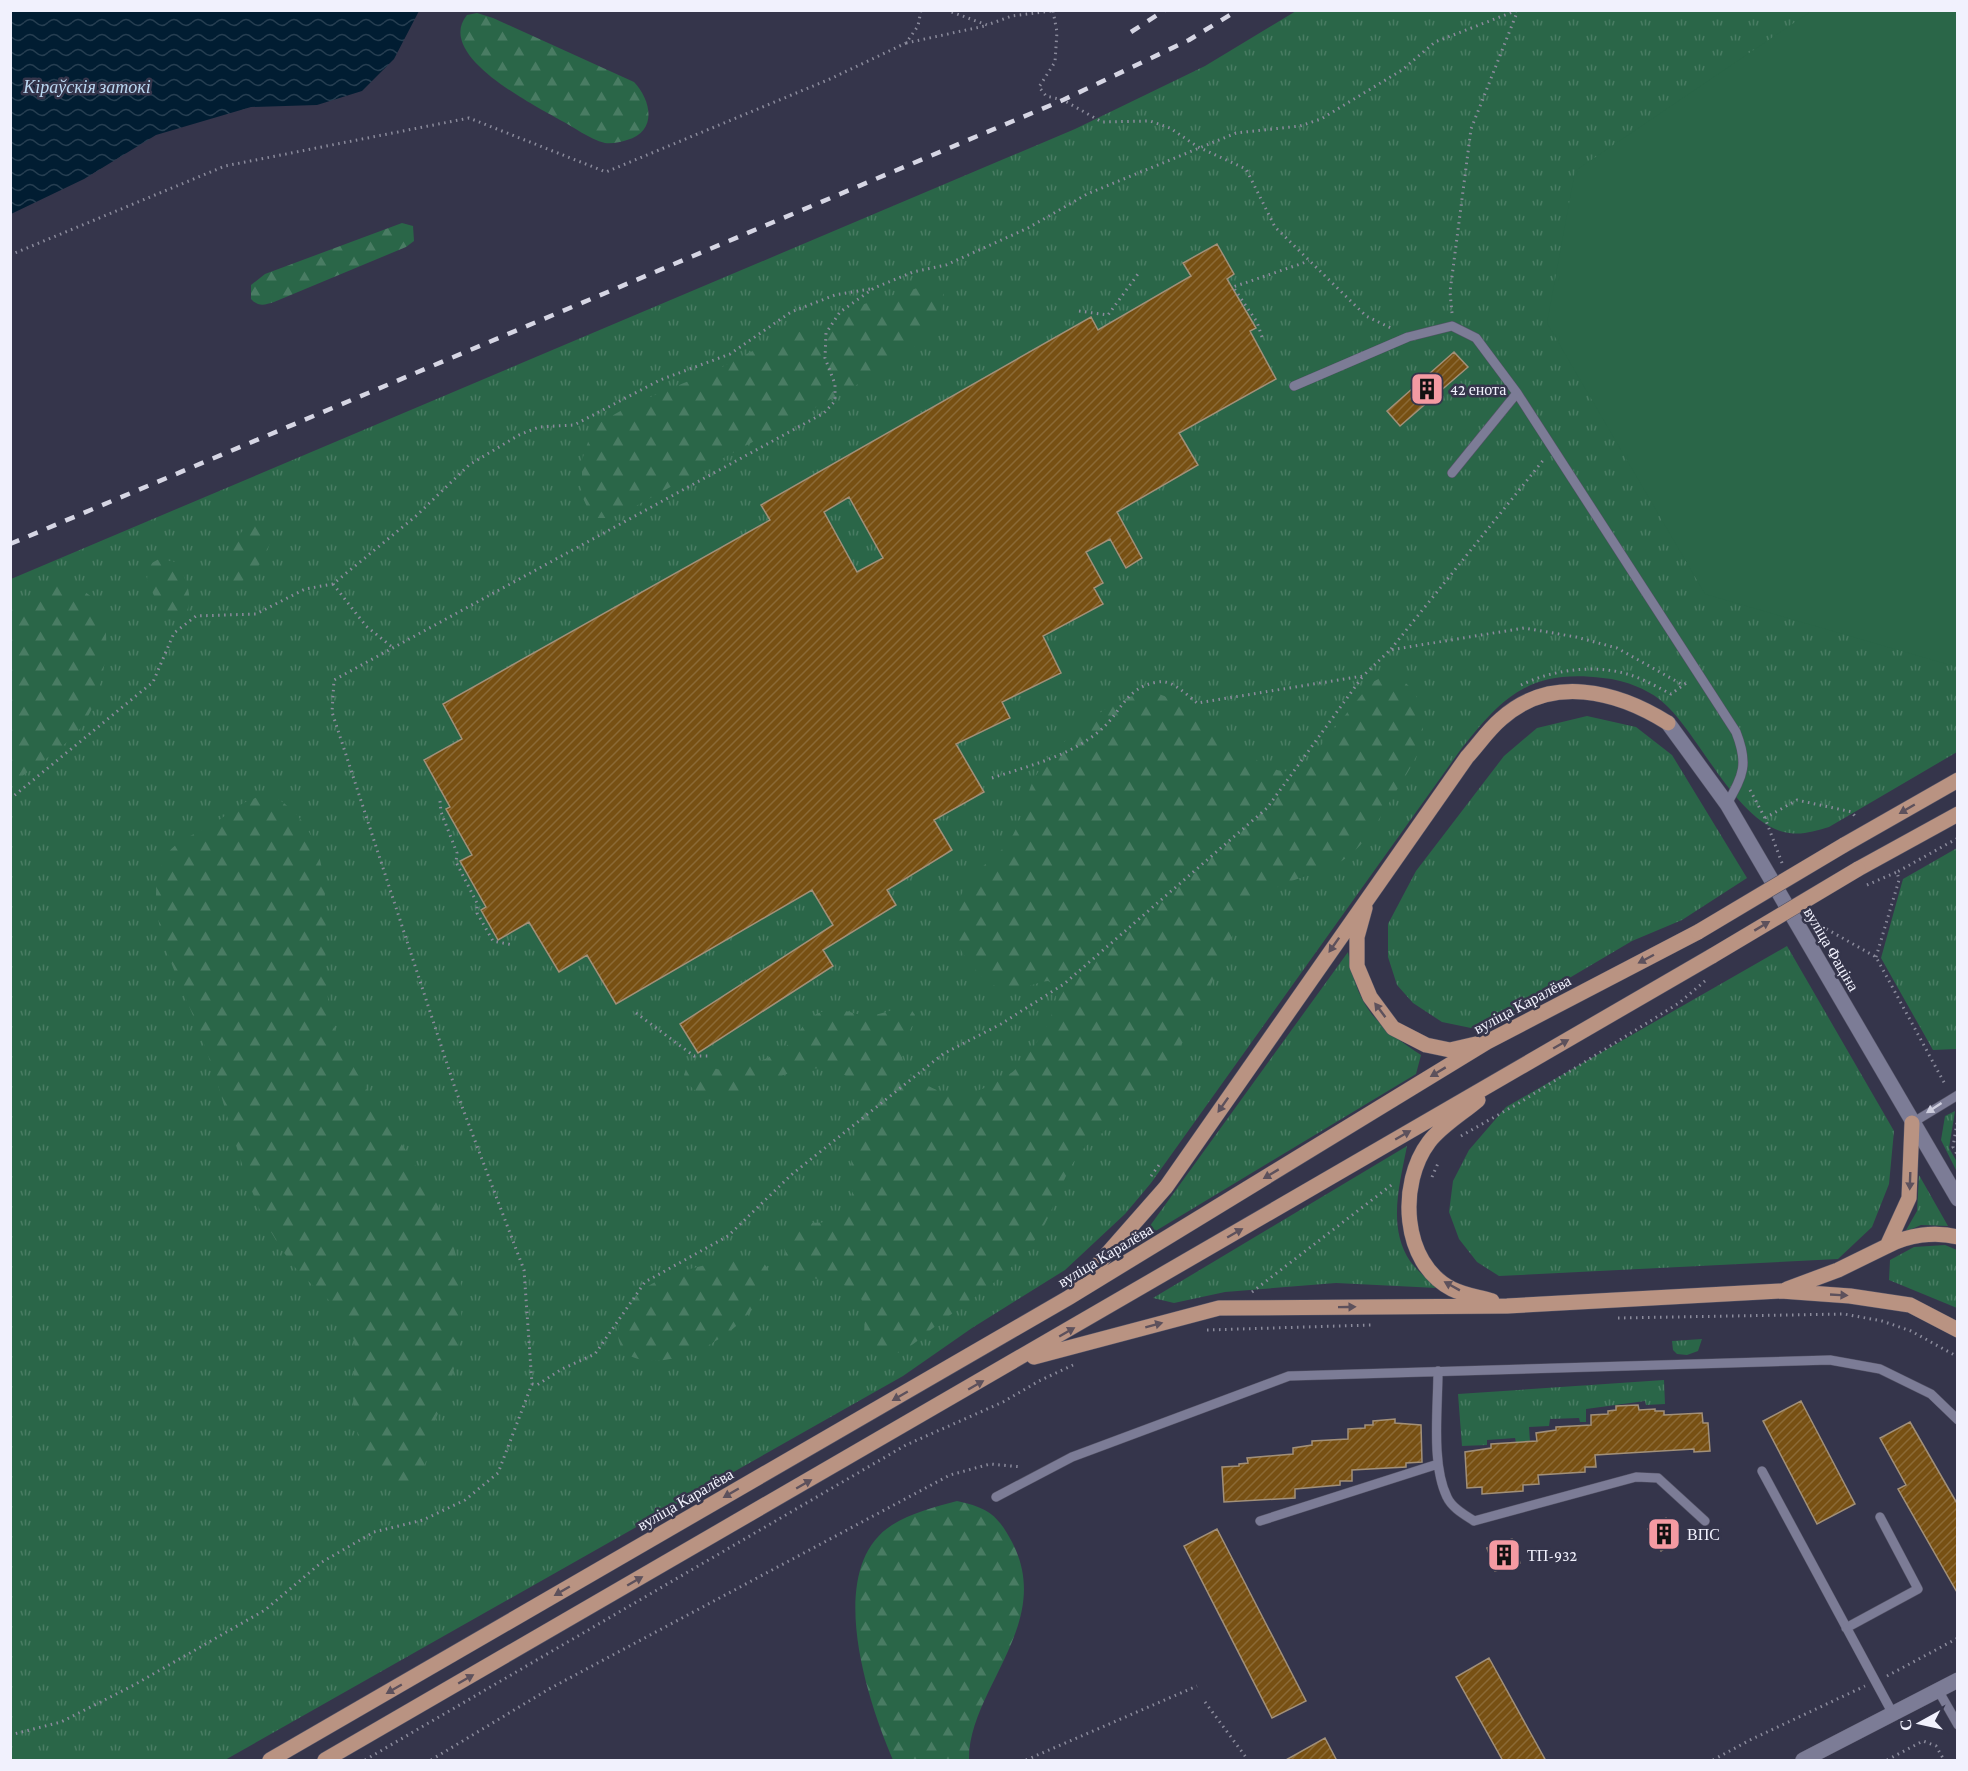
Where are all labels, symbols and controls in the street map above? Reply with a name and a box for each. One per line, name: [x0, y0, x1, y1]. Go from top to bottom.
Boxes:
water label: Кіраўскія затокі: [22, 77, 151, 97]
building icon: 42 енота: [1409, 371, 1445, 407]
place label: 42 енота: [1450, 381, 1506, 398]
one-way arrow: [1898, 804, 1915, 814]
street label: вуліца Фаціна: [1800, 904, 1862, 995]
one-way arrow: [1754, 921, 1771, 931]
one-way arrow: [1328, 937, 1340, 953]
one-way arrow: [1637, 954, 1654, 964]
street label: вуліца Каралёва: [1471, 972, 1574, 1038]
one-way arrow: [1375, 1003, 1387, 1018]
one-way arrow: [1553, 1038, 1569, 1049]
one-way arrow: [1430, 1067, 1446, 1078]
one-way arrow: [1217, 1097, 1229, 1113]
one-way arrow: [1927, 1102, 1943, 1114]
one-way arrow: [1395, 1130, 1412, 1140]
one-way arrow: [1263, 1168, 1279, 1179]
one-way arrow: [1905, 1172, 1915, 1191]
street label: вуліца Каралёва: [1055, 1220, 1156, 1291]
one-way arrow: [1227, 1228, 1243, 1239]
one-way arrow: [1443, 1281, 1460, 1291]
one-way arrow: [1830, 1290, 1849, 1300]
one-way arrow: [1337, 1302, 1356, 1312]
one-way arrow: [1145, 1320, 1163, 1330]
one-way arrow: [1059, 1326, 1075, 1337]
one-way arrow: [968, 1379, 984, 1390]
one-way arrow: [892, 1390, 908, 1401]
street label: вуліца Каралёва: [634, 1465, 737, 1535]
one-way arrow: [796, 1479, 813, 1489]
one-way arrow: [723, 1488, 739, 1499]
building icon: ВПС: [1646, 1516, 1682, 1552]
place label: ВПС: [1687, 1526, 1720, 1543]
building icon: ТП-932: [1486, 1537, 1522, 1573]
place label: ТП-932: [1527, 1547, 1577, 1564]
one-way arrow: [627, 1576, 643, 1587]
one-way arrow: [553, 1586, 570, 1596]
one-way arrow: [458, 1674, 475, 1684]
one-way arrow: [385, 1684, 402, 1694]
north arrow: [1890, 1693, 1950, 1753]
text: С: [1896, 1718, 1915, 1732]

